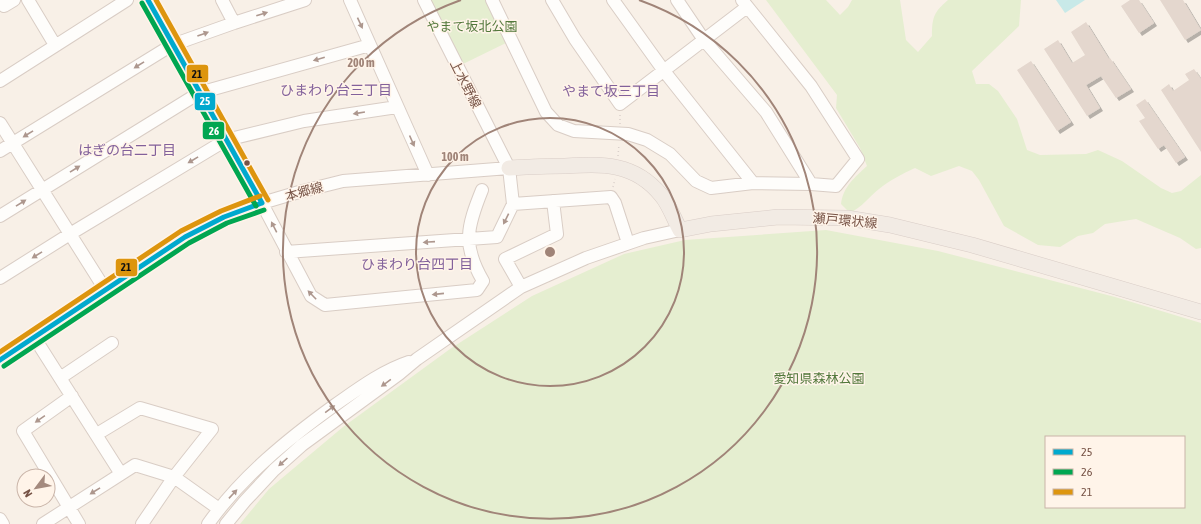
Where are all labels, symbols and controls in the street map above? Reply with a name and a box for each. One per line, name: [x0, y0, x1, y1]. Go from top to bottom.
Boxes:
one-way arrow: [256, 11, 268, 17]
one-way arrow: [357, 17, 363, 28]
park label: やまて坂北公園: [426, 19, 518, 34]
one-way arrow: [197, 30, 209, 36]
one-way arrow: [313, 56, 325, 62]
text: 200 m: [347, 56, 375, 70]
street label: 上水野線: [447, 58, 484, 111]
one-way arrow: [133, 62, 145, 69]
line badge: 21: [186, 64, 209, 83]
text: 21: [192, 68, 202, 80]
district label: ひまわり台三丁目: [280, 82, 392, 98]
district label: やまて坂三丁目: [562, 83, 660, 99]
line badge: 25: [194, 92, 216, 111]
text: 25: [200, 95, 210, 107]
one-way arrow: [353, 110, 365, 116]
line badge: 26: [202, 121, 225, 140]
text: 26: [209, 125, 219, 137]
one-way arrow: [22, 130, 34, 137]
one-way arrow: [410, 135, 416, 147]
district label: はぎの台二丁目: [78, 142, 176, 158]
text: 100 m: [441, 150, 469, 164]
one-way arrow: [188, 156, 198, 164]
unlabelled marker: [242, 158, 252, 168]
one-way arrow: [70, 165, 80, 173]
street label: 本郷線: [283, 179, 325, 204]
one-way arrow: [15, 199, 27, 206]
street label: 瀬戸環状線: [812, 210, 878, 231]
one-way arrow: [503, 213, 509, 225]
one-way arrow: [271, 222, 277, 233]
one-way arrow: [423, 239, 435, 246]
centre of rings: [543, 245, 557, 259]
one-way arrow: [32, 251, 42, 259]
district label: ひまわり台四丁目: [361, 256, 473, 272]
line badge: 21: [115, 258, 138, 277]
text: 21: [121, 261, 131, 273]
one-way arrow: [308, 291, 317, 300]
one-way arrow: [432, 291, 444, 298]
park label: 愛知県森林公園: [773, 371, 865, 386]
one-way arrow: [381, 379, 392, 387]
one-way arrow: [325, 404, 336, 413]
one-way arrow: [35, 415, 46, 423]
legend: [1045, 436, 1185, 508]
text: 25: [1081, 445, 1092, 459]
one-way arrow: [278, 458, 288, 467]
text: 26: [1081, 465, 1093, 479]
north arrow: [16, 468, 56, 508]
text: 21: [1081, 485, 1093, 499]
text: N: [21, 487, 34, 499]
one-way arrow: [90, 487, 100, 495]
one-way arrow: [228, 489, 238, 499]

